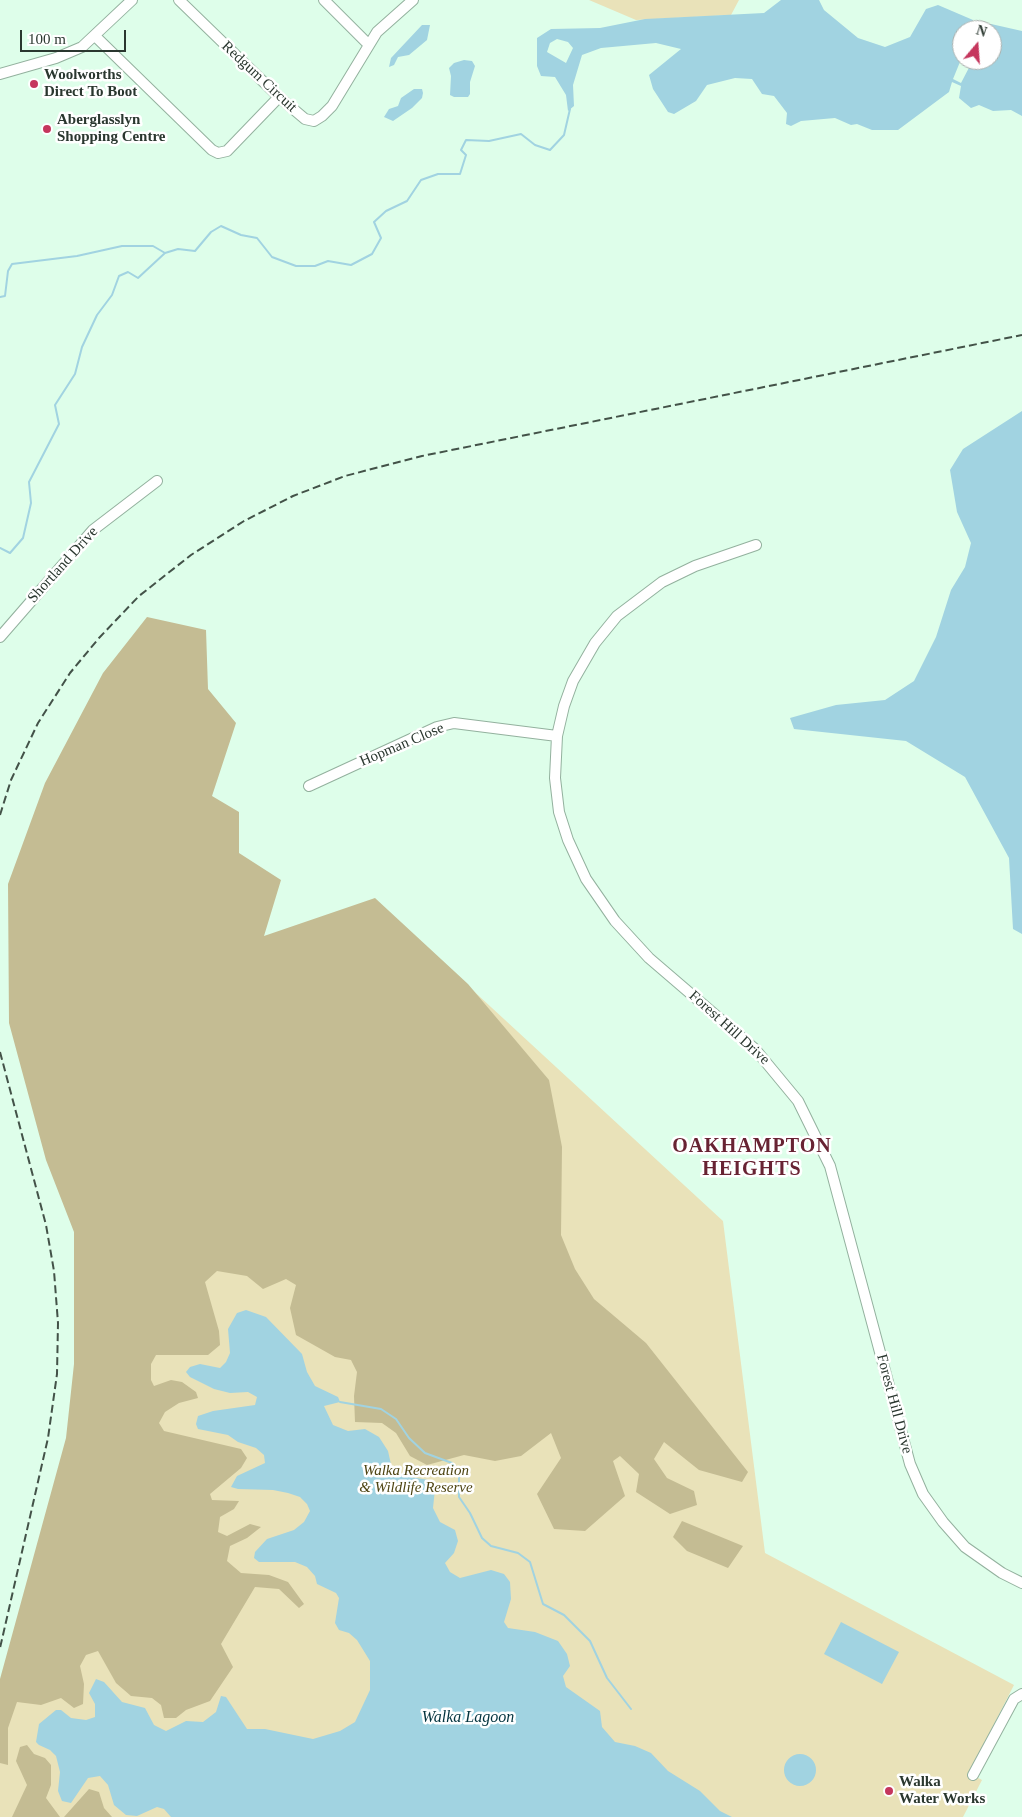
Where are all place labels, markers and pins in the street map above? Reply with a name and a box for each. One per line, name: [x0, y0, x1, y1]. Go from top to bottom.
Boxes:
place label: Woolworths Direct To Boot: [44, 66, 137, 101]
marker: Woolworths Direct To Boot: [28, 78, 40, 90]
place label: Aberglasslyn Shopping Centre: [57, 111, 166, 146]
marker: Aberglasslyn Shopping Centre: [41, 123, 53, 135]
place label: Walka Water Works: [899, 1773, 985, 1808]
marker: Walka Water Works: [883, 1785, 895, 1797]

